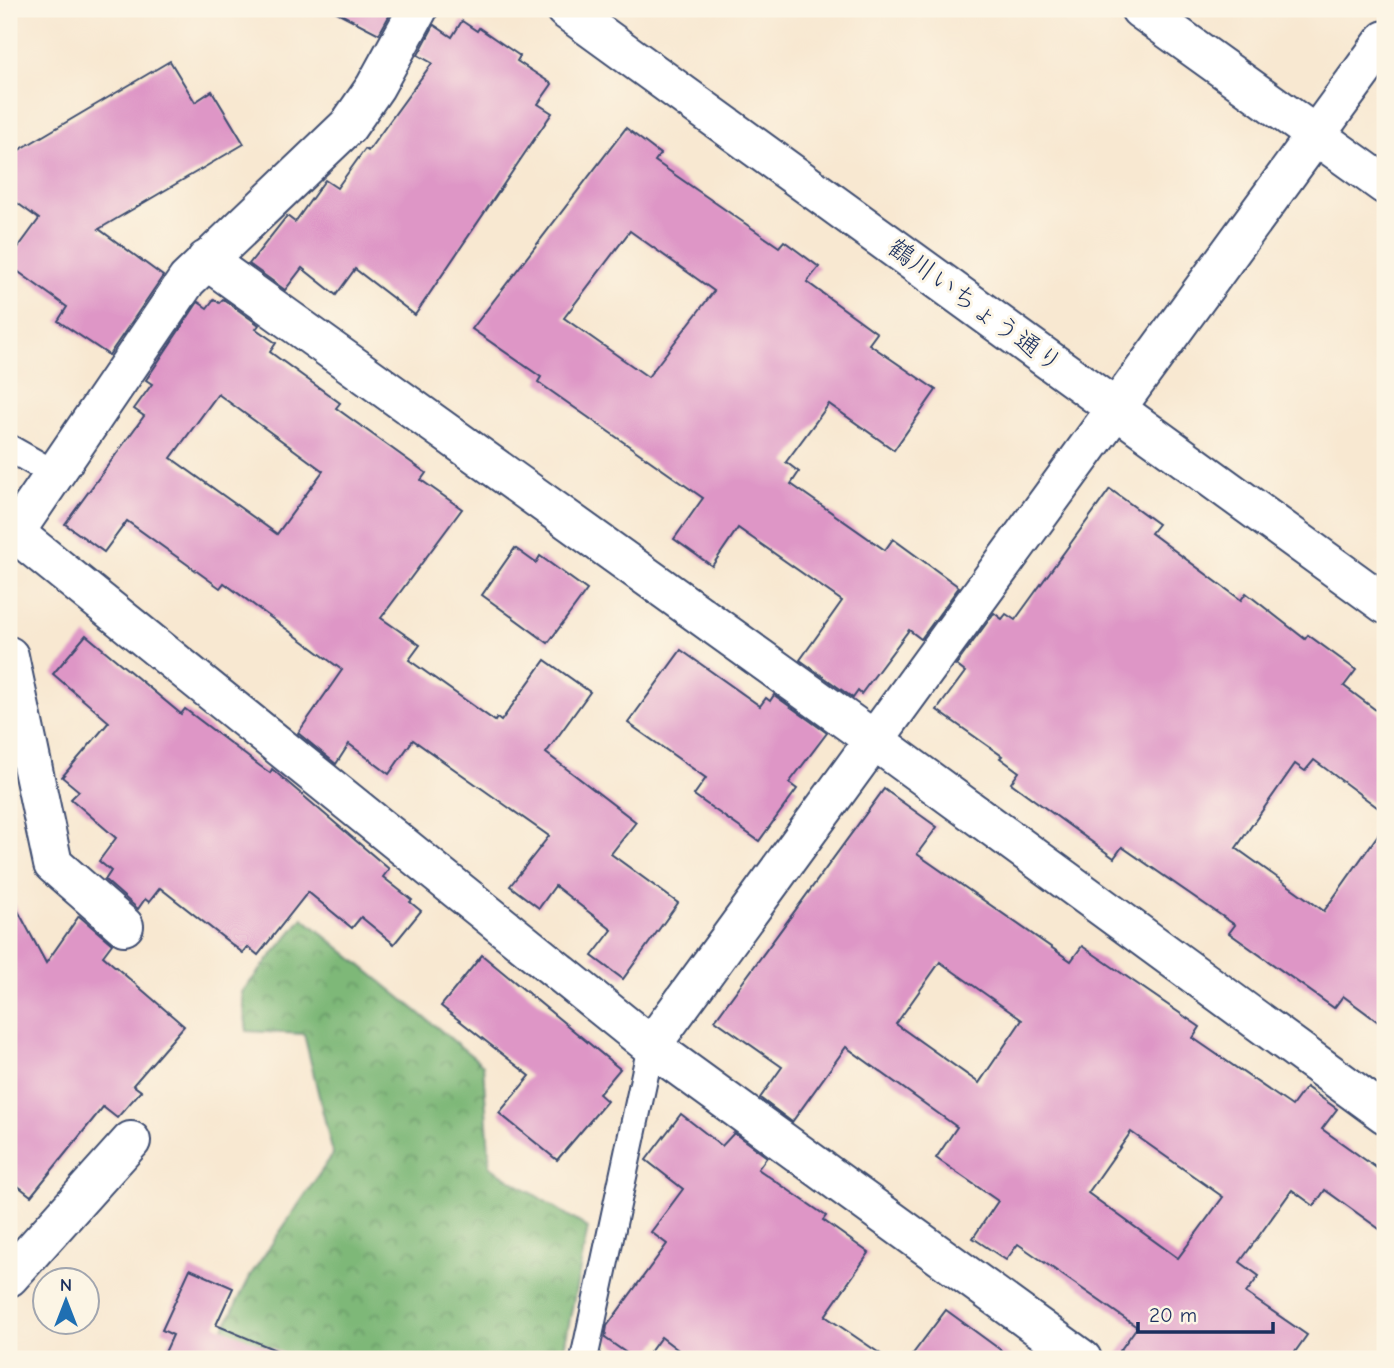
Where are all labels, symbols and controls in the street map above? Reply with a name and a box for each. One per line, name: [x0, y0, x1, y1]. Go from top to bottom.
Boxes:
street label: 鶴川いちょう通り: [882, 233, 1068, 379]
north arrow: [32, 1266, 102, 1336]
text: N: [60, 1274, 72, 1296]
scale bar: [1138, 1291, 1273, 1335]
text: 20 m: [1149, 1303, 1197, 1327]

